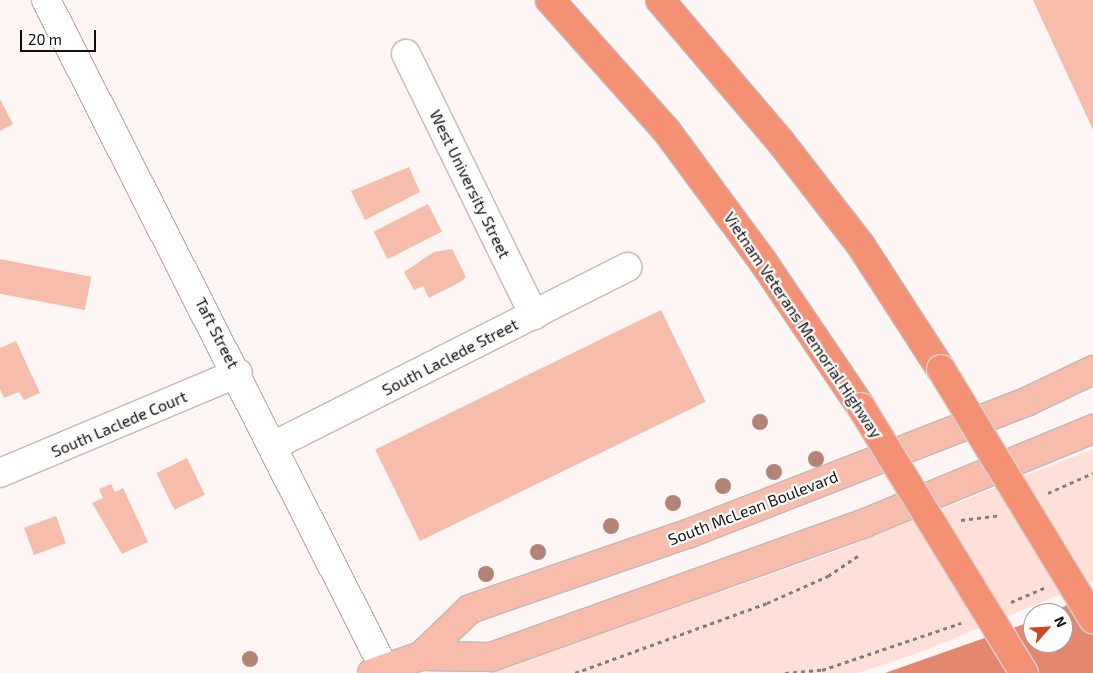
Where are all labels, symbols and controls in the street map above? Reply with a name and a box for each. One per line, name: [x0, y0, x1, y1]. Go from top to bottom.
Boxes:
scale bar: [22, 20, 99, 52]
text: 20 m: [28, 30, 62, 48]
street label: West University Street: [426, 106, 514, 262]
street label: Vietnam Veterans Memorial Highway: [720, 208, 886, 442]
street label: Taft Street: [191, 294, 243, 372]
street label: South Laclede Street: [379, 314, 521, 400]
street label: South Laclede Court: [48, 387, 190, 461]
street label: South McLean Boulevard: [665, 467, 841, 549]
north arrow: [1023, 603, 1073, 653]
text: N: [1051, 613, 1071, 630]

